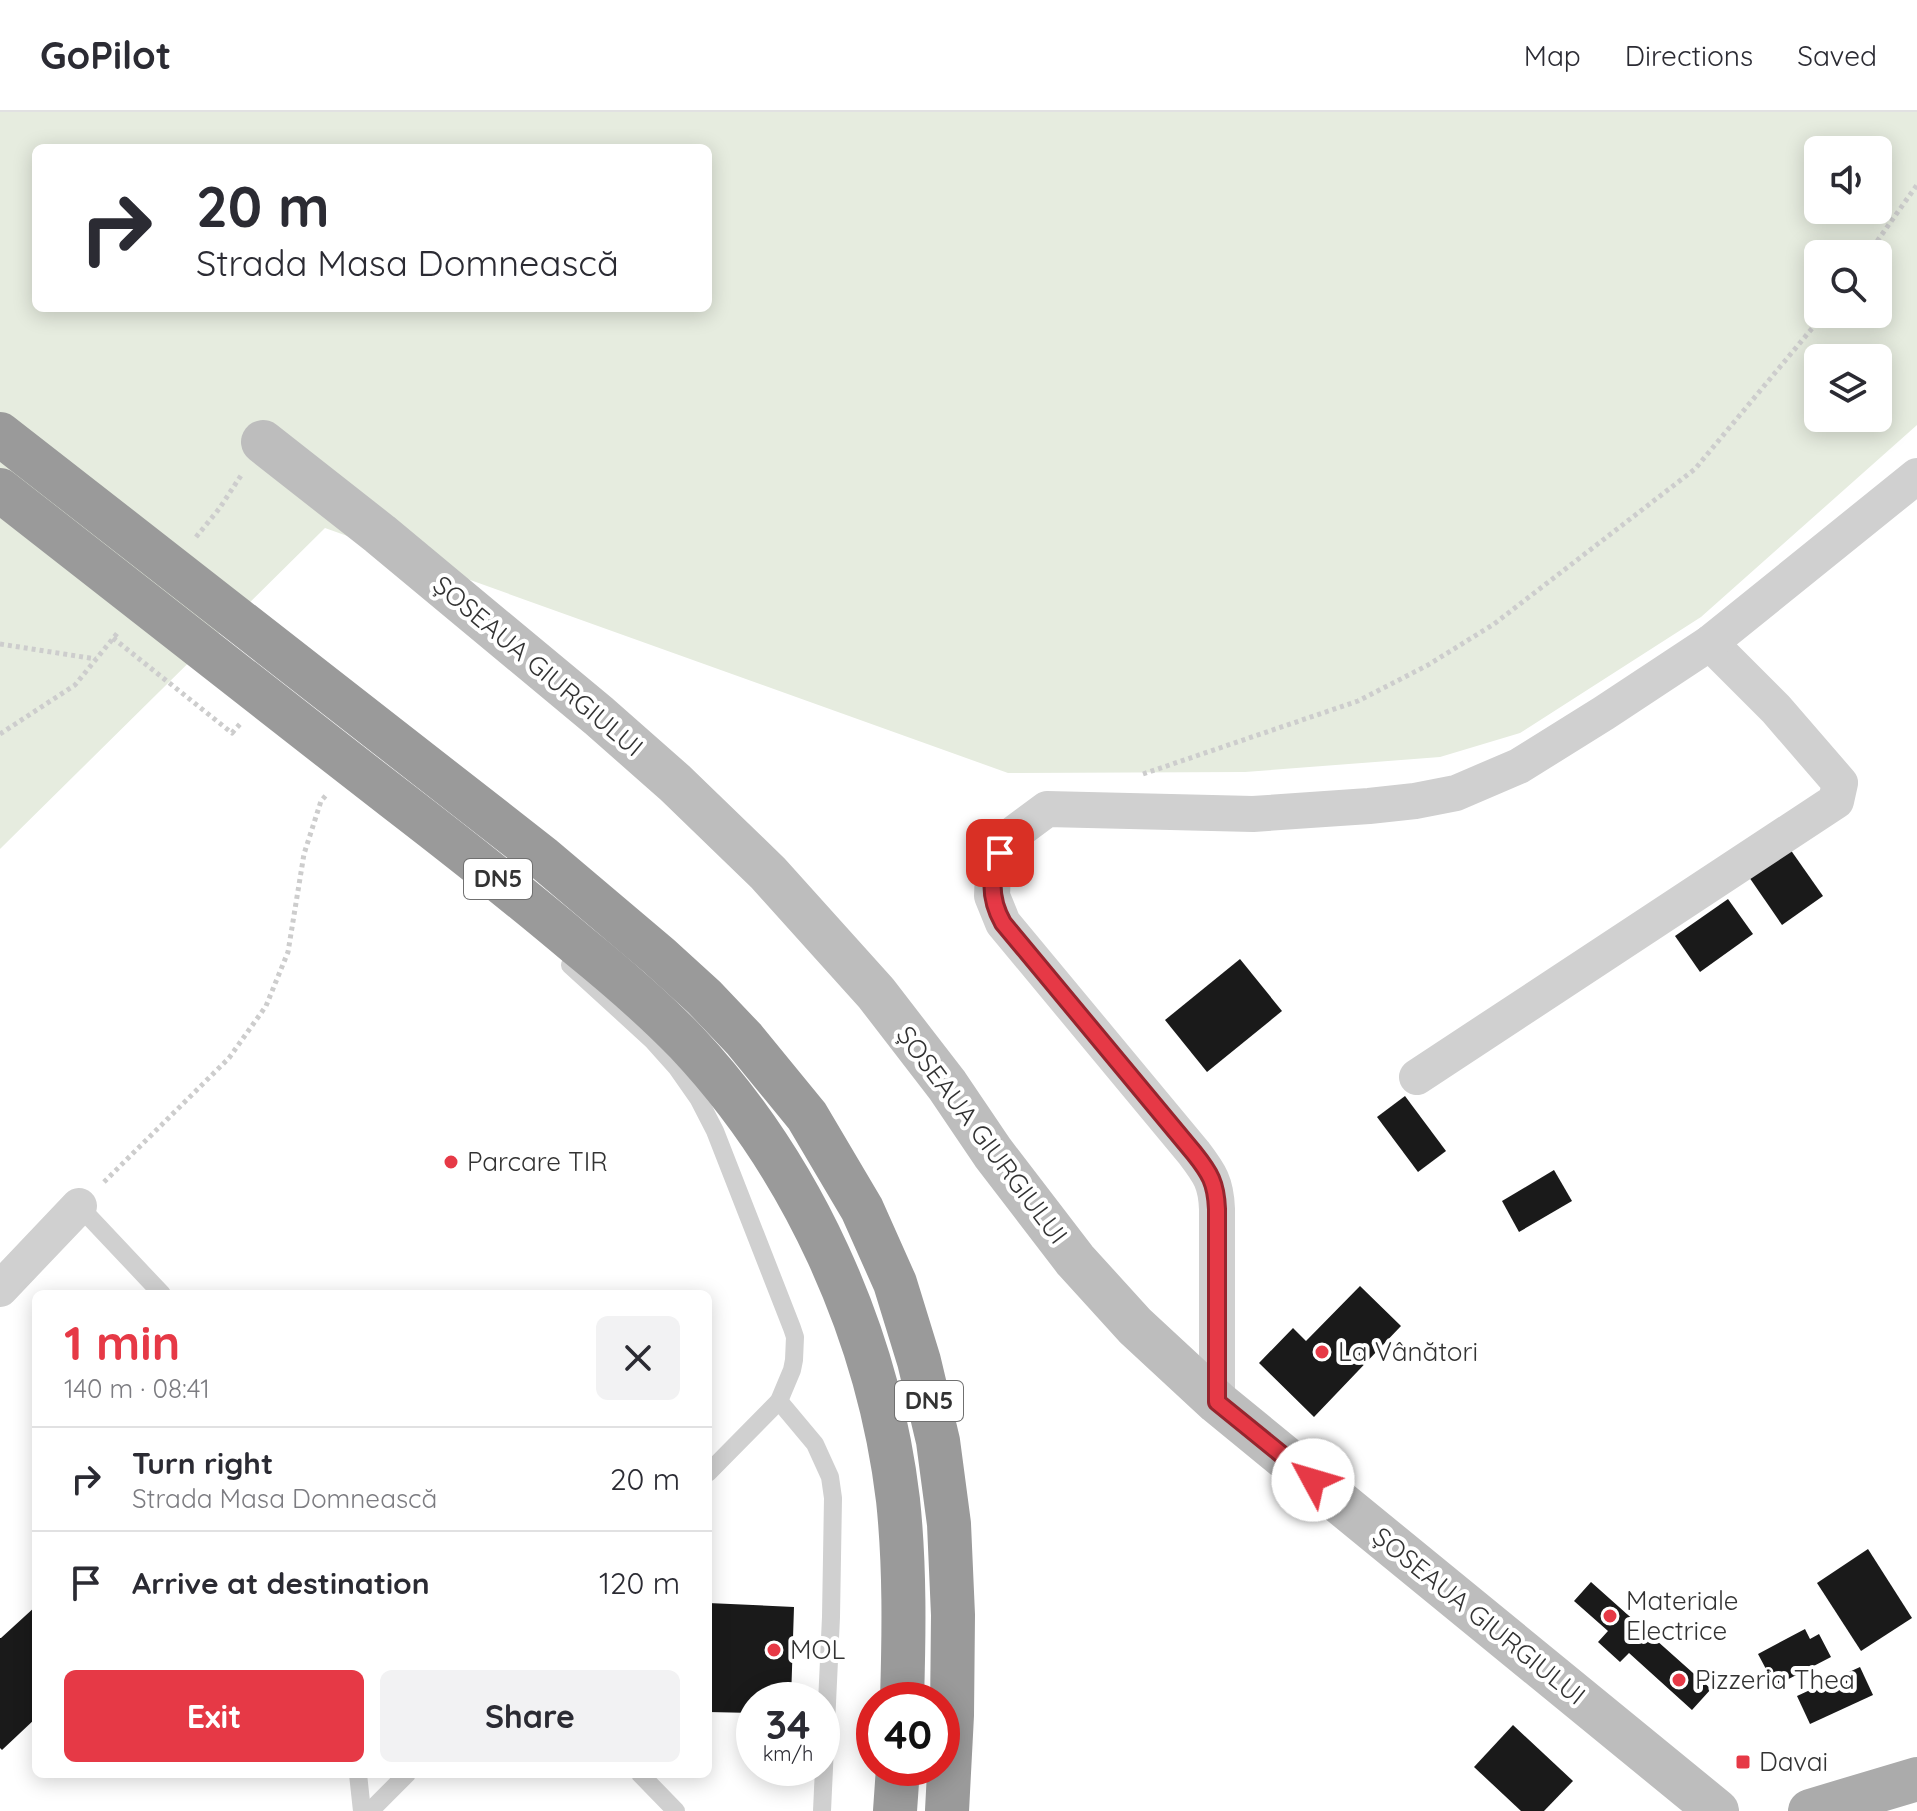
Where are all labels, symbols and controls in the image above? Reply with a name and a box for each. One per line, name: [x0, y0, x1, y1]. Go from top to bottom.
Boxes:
text: GoPilot: [40, 31, 171, 79]
text: Map: [1524, 38, 1581, 73]
text: Directions: [1625, 38, 1753, 73]
text: Saved: [1797, 38, 1877, 73]
map controls: [1804, 136, 1892, 432]
button: sound: [1804, 136, 1892, 224]
text: 20 m: [196, 171, 330, 241]
icon: right: [64, 176, 168, 280]
text: Strada Masa Domnească: [196, 240, 619, 285]
button: search: [1804, 240, 1892, 328]
button: layers: [1804, 344, 1892, 432]
street label: ȘOSEAUA GIURGIULUI: [426, 568, 650, 763]
pin: [966, 819, 1034, 887]
icon: arrive: [978, 831, 1022, 875]
road number: DN5: [464, 859, 532, 899]
street label: ȘOSEAUA GIURGIULUI: [890, 1019, 1075, 1250]
place label: Parcare TIR: [467, 1145, 608, 1178]
marker: Parcare TIR: [442, 1153, 460, 1171]
text: 1 min: [64, 1312, 180, 1372]
button: close: [596, 1316, 680, 1400]
place label: La Vânători: [1338, 1335, 1478, 1368]
marker: La Vânători: [1313, 1343, 1331, 1361]
text: 140 m · 08:41: [64, 1372, 210, 1405]
road number: DN5: [895, 1381, 963, 1421]
position arrow: [1271, 1438, 1355, 1522]
text: Turn right: [132, 1444, 273, 1482]
icon: right: [64, 1457, 108, 1501]
text: 20 m: [610, 1460, 680, 1498]
text: Strada Masa Domnească: [132, 1482, 437, 1515]
street label: ȘOSEAUA GIURGIULUI: [1366, 1520, 1592, 1712]
icon: arrive: [64, 1561, 108, 1605]
text: Arrive at destination: [132, 1564, 430, 1602]
text: 120 m: [599, 1564, 680, 1602]
place label: Materiale Electrice: [1626, 1584, 1738, 1647]
marker: Materiale Electrice: [1601, 1607, 1619, 1625]
place label: MOL: [790, 1633, 845, 1666]
marker: MOL: [765, 1641, 783, 1659]
place label: Pizzeria Thea: [1695, 1663, 1855, 1696]
button: Exit: [64, 1670, 364, 1762]
button: Share: [380, 1670, 680, 1762]
marker: Pizzeria Thea: [1670, 1671, 1688, 1689]
speed limit sign: 40: [856, 1682, 960, 1786]
text: 34: [766, 1699, 811, 1749]
text: km/h: [763, 1741, 813, 1766]
place label: Davai: [1759, 1745, 1828, 1778]
marker: Davai: [1734, 1753, 1752, 1771]

